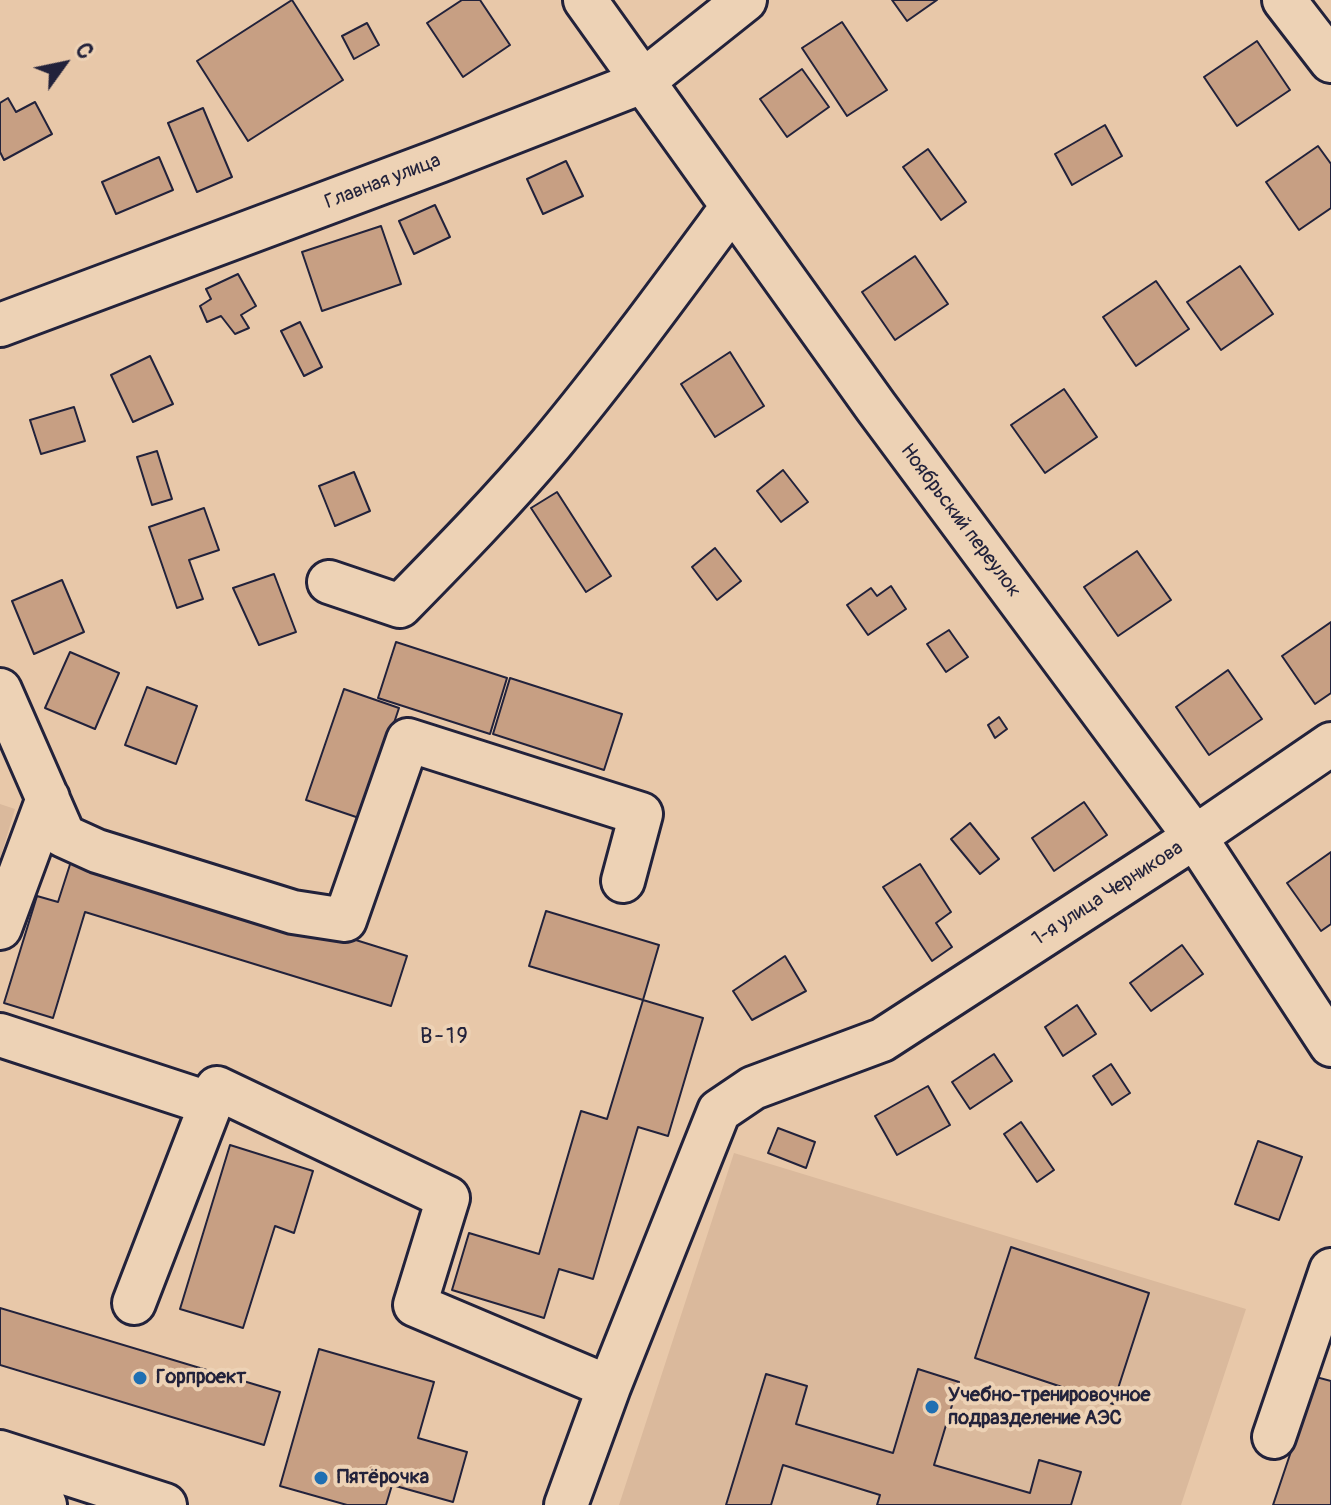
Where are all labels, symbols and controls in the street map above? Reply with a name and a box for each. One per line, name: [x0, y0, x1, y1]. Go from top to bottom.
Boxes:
north arrow: [24, 24, 104, 104]
text: С: [69, 38, 100, 64]
street label: Главная улица: [322, 149, 444, 215]
street label: Ноябрьский переулок: [895, 440, 1025, 602]
street label: 1-я улица Черникова: [1028, 836, 1188, 952]
district label: В-19: [420, 1024, 470, 1050]
place label: Горпроект: [156, 1366, 246, 1390]
marker: Горпроект: [131, 1369, 149, 1387]
place label: Учебно-тренировочное подразделение АЭС: [948, 1384, 1150, 1431]
marker: Учебно-тренировочное подразделение АЭС: [923, 1398, 941, 1416]
place label: Пятёрочка: [337, 1466, 429, 1490]
marker: Пятёрочка: [312, 1469, 330, 1487]

